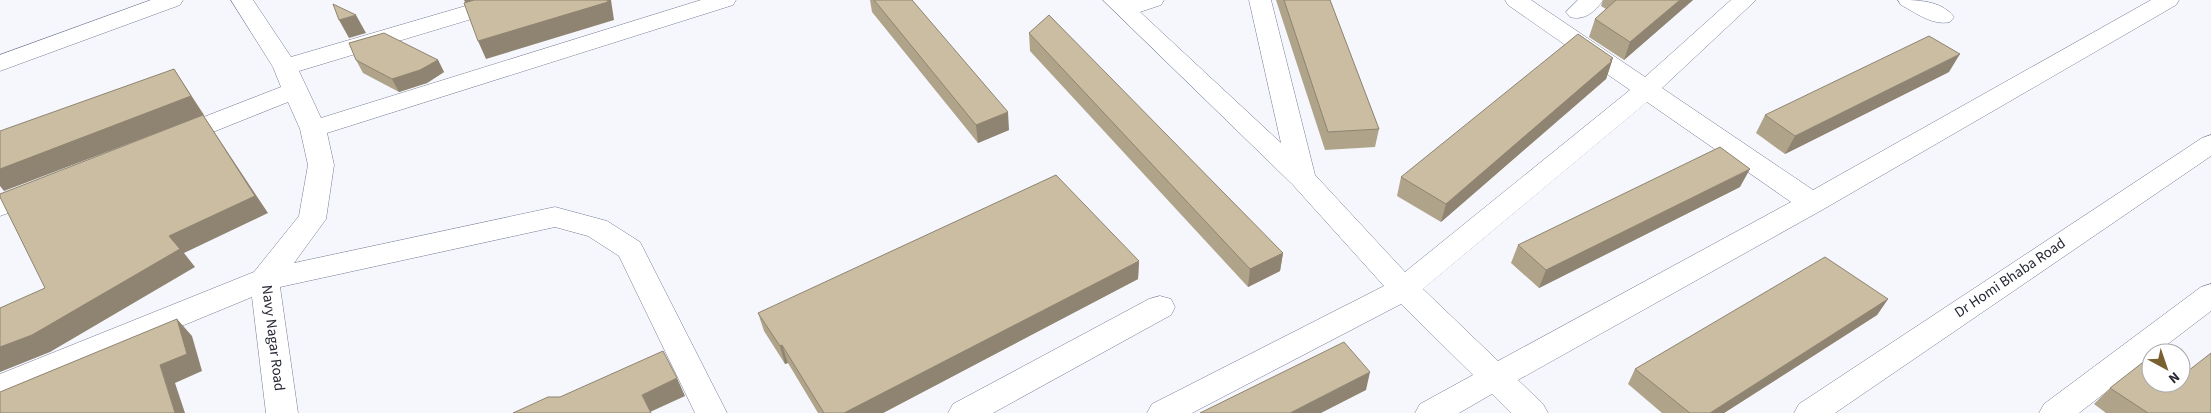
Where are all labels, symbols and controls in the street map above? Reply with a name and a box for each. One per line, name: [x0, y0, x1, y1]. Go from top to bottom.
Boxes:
street label: Dr Homi Bhaba Road: [1950, 233, 2070, 323]
street label: Navy Nagar Road: [256, 284, 290, 392]
north arrow: [2141, 343, 2191, 393]
text: N: [2164, 367, 2184, 388]

